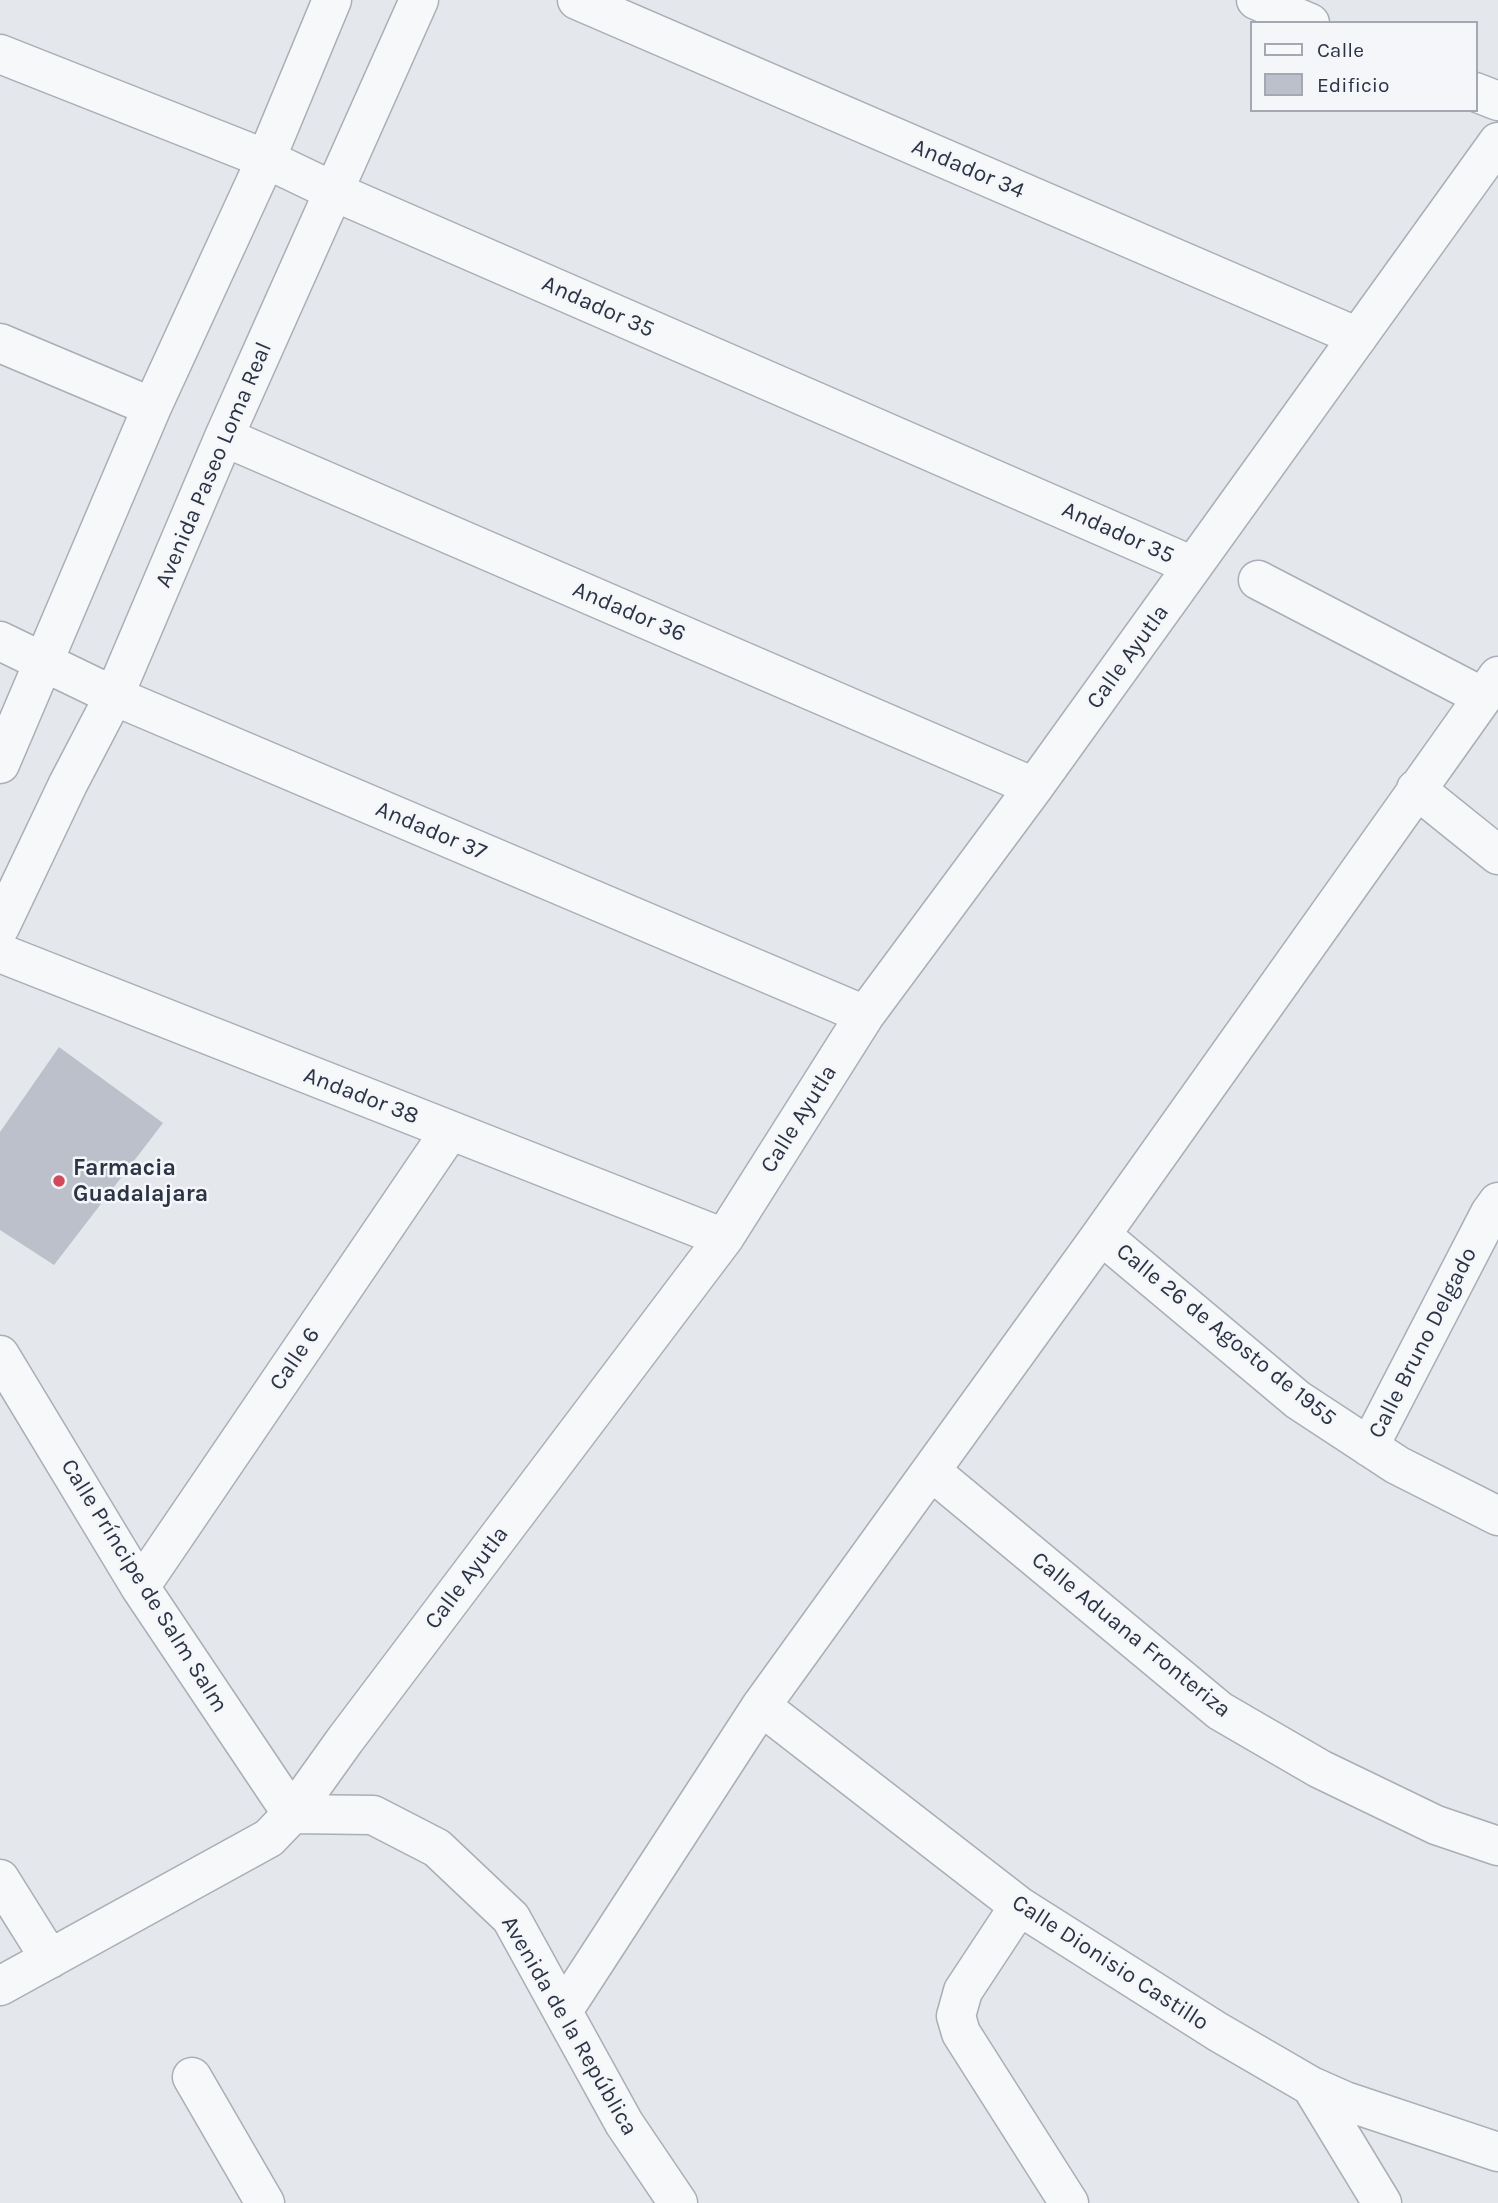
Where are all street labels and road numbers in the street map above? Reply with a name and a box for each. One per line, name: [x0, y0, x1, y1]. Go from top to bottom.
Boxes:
street label: Andador 34: [907, 133, 1029, 205]
street label: Andador 35: [538, 270, 658, 344]
street label: Avenida Paseo Loma Real: [150, 338, 278, 592]
street label: Andador 35: [1058, 496, 1178, 570]
street label: Andador 36: [568, 576, 690, 648]
street label: Calle Ayutla: [1081, 600, 1175, 714]
street label: Andador 37: [371, 795, 491, 867]
street label: Calle Ayutla: [755, 1060, 843, 1178]
street label: Andador 38: [300, 1061, 422, 1131]
street label: Calle 26 de Agosto de 1955: [1110, 1238, 1342, 1432]
street label: Calle Bruno Delgado: [1363, 1243, 1483, 1443]
street label: Calle 6: [264, 1322, 326, 1396]
street label: Calle Príncipe de Salm Salm: [55, 1454, 233, 1718]
street label: Calle Ayutla: [419, 1521, 515, 1635]
street label: Calle Aduana Fronteriza: [1026, 1546, 1236, 1724]
street label: Calle Dionisio Castillo: [1006, 1889, 1214, 2037]
street label: Avenida de la República: [495, 1911, 643, 2141]

